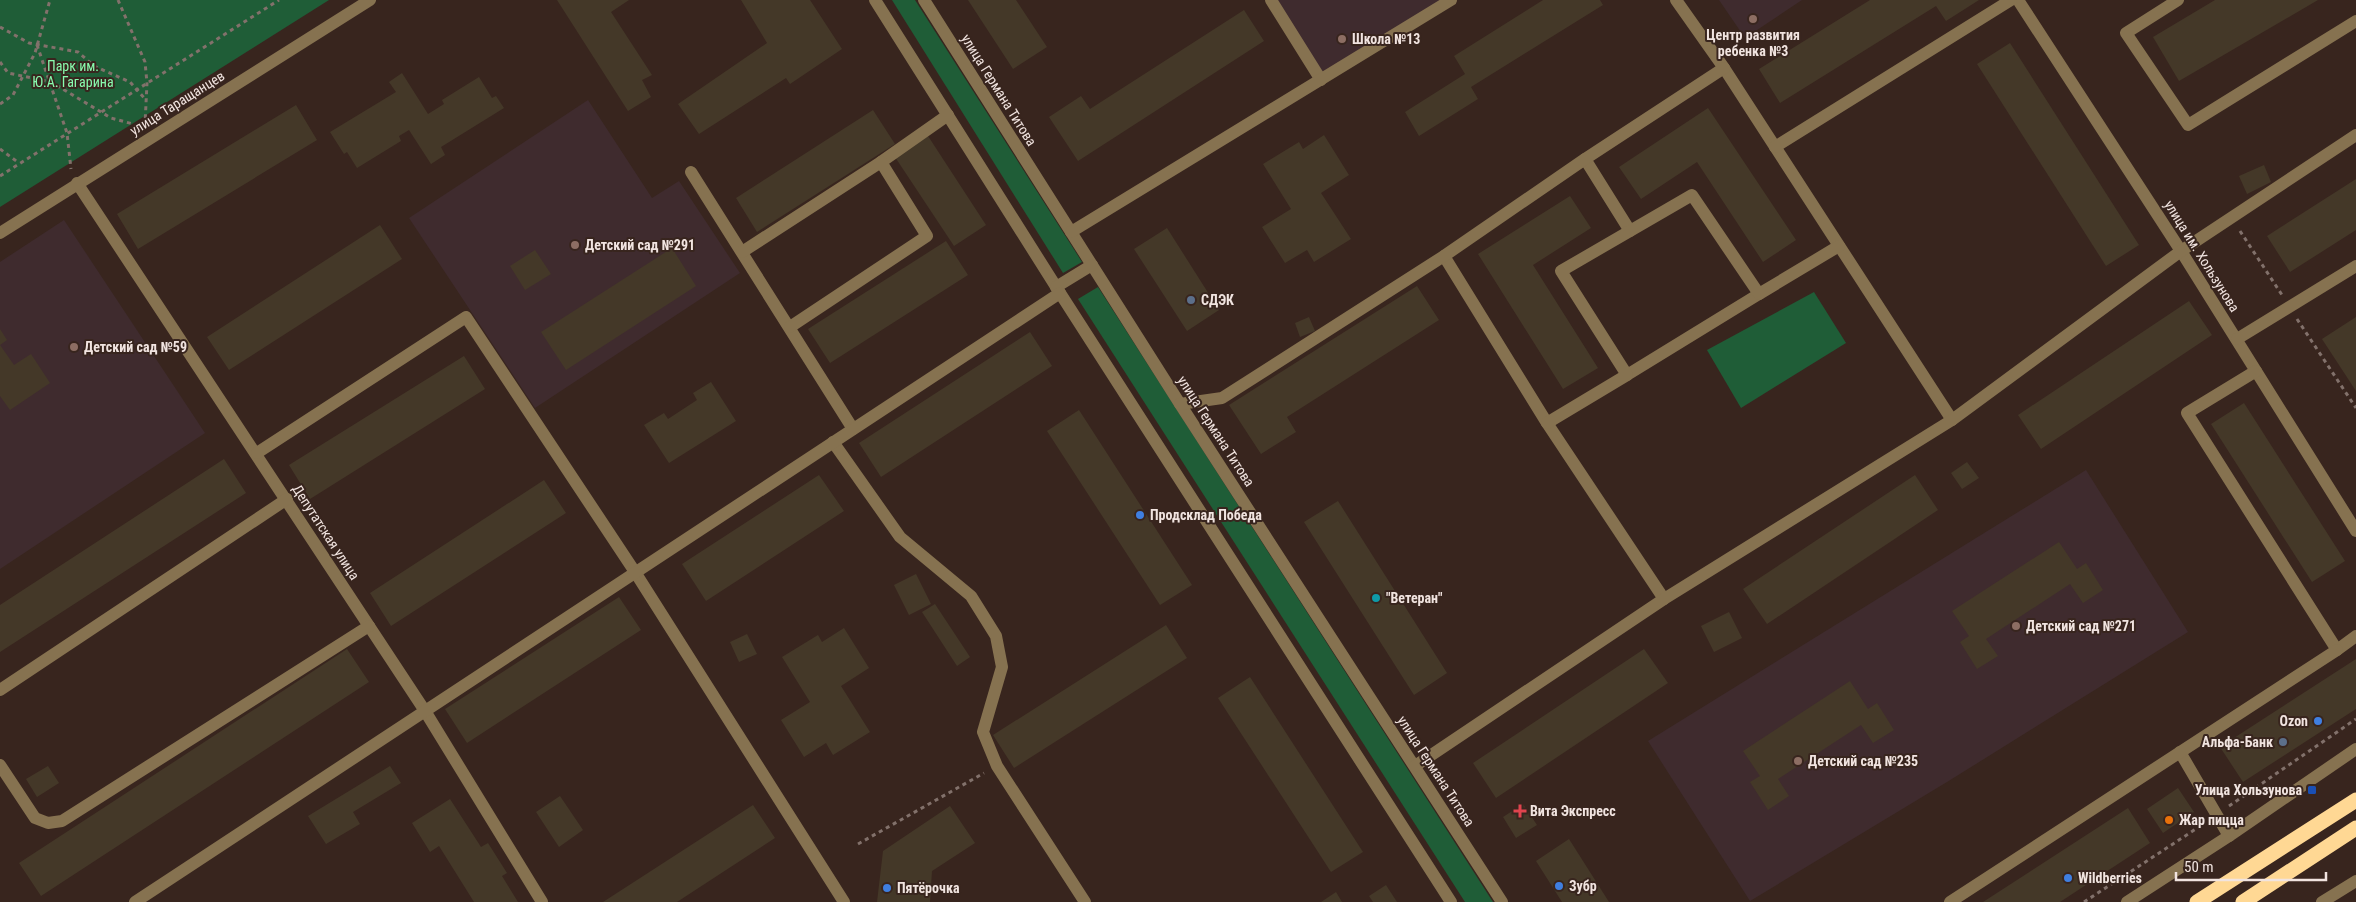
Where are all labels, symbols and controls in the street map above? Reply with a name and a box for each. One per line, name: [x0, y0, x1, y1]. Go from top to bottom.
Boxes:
marker: Центр развития ребенка №3: [1747, 13, 1759, 25]
place label: Центр развития ребенка №3: [1706, 27, 1800, 59]
street label: улица Германа Титова: [958, 31, 1040, 149]
place label: Школа №13: [1352, 31, 1420, 47]
marker: Школа №13: [1336, 33, 1348, 45]
park label: Парк им. Ю.А. Гагарина: [32, 58, 114, 90]
street label: улица Таращанцев: [127, 67, 227, 139]
street label: улица им. Хользунова: [2161, 197, 2243, 315]
place label: Детский сад №291: [585, 237, 695, 253]
marker: Детский сад №291: [569, 239, 581, 251]
place label: СДЭК: [1201, 292, 1234, 308]
marker: СДЭК: [1185, 294, 1197, 306]
place label: Детский сад №59: [84, 339, 187, 355]
marker: Детский сад №59: [68, 341, 80, 353]
street label: улица Германа Титова: [1174, 373, 1258, 489]
street label: Депутатская улица: [289, 481, 363, 583]
place label: Продсклад Победа: [1150, 507, 1262, 523]
marker: Продсклад Победа: [1134, 509, 1146, 521]
place label: "Ветеран": [1386, 590, 1443, 606]
marker: "Ветеран": [1370, 592, 1382, 604]
place label: Детский сад №271: [2026, 618, 2136, 634]
marker: Детский сад №271: [2010, 620, 2022, 632]
street label: улица Германа Титова: [1394, 713, 1478, 829]
place label: Ozon: [2279, 713, 2308, 729]
marker: Ozon: [2312, 715, 2324, 727]
place label: Альфа-Банк: [2202, 734, 2273, 750]
marker: Альфа-Банк: [2277, 736, 2289, 748]
place label: Детский сад №235: [1808, 753, 1918, 769]
marker: Детский сад №235: [1792, 755, 1804, 767]
place label: Улица Хользунова: [2195, 782, 2302, 798]
marker: Улица Хользунова: [2306, 784, 2318, 796]
place label: Вита Экспресс: [1530, 803, 1616, 819]
marker: Вита Экспресс: [1514, 805, 1526, 817]
place label: Жар пицца: [2179, 812, 2244, 828]
marker: Жар пицца: [2163, 814, 2175, 826]
scale bar: [2176, 850, 2326, 882]
text: 50 m: [2184, 858, 2214, 876]
place label: Wildberries: [2078, 870, 2142, 886]
marker: Wildberries: [2062, 872, 2074, 884]
place label: Зубр: [1569, 878, 1597, 894]
place label: Пятёрочка: [897, 880, 960, 896]
marker: Зубр: [1553, 880, 1565, 892]
marker: Пятёрочка: [881, 882, 893, 894]

